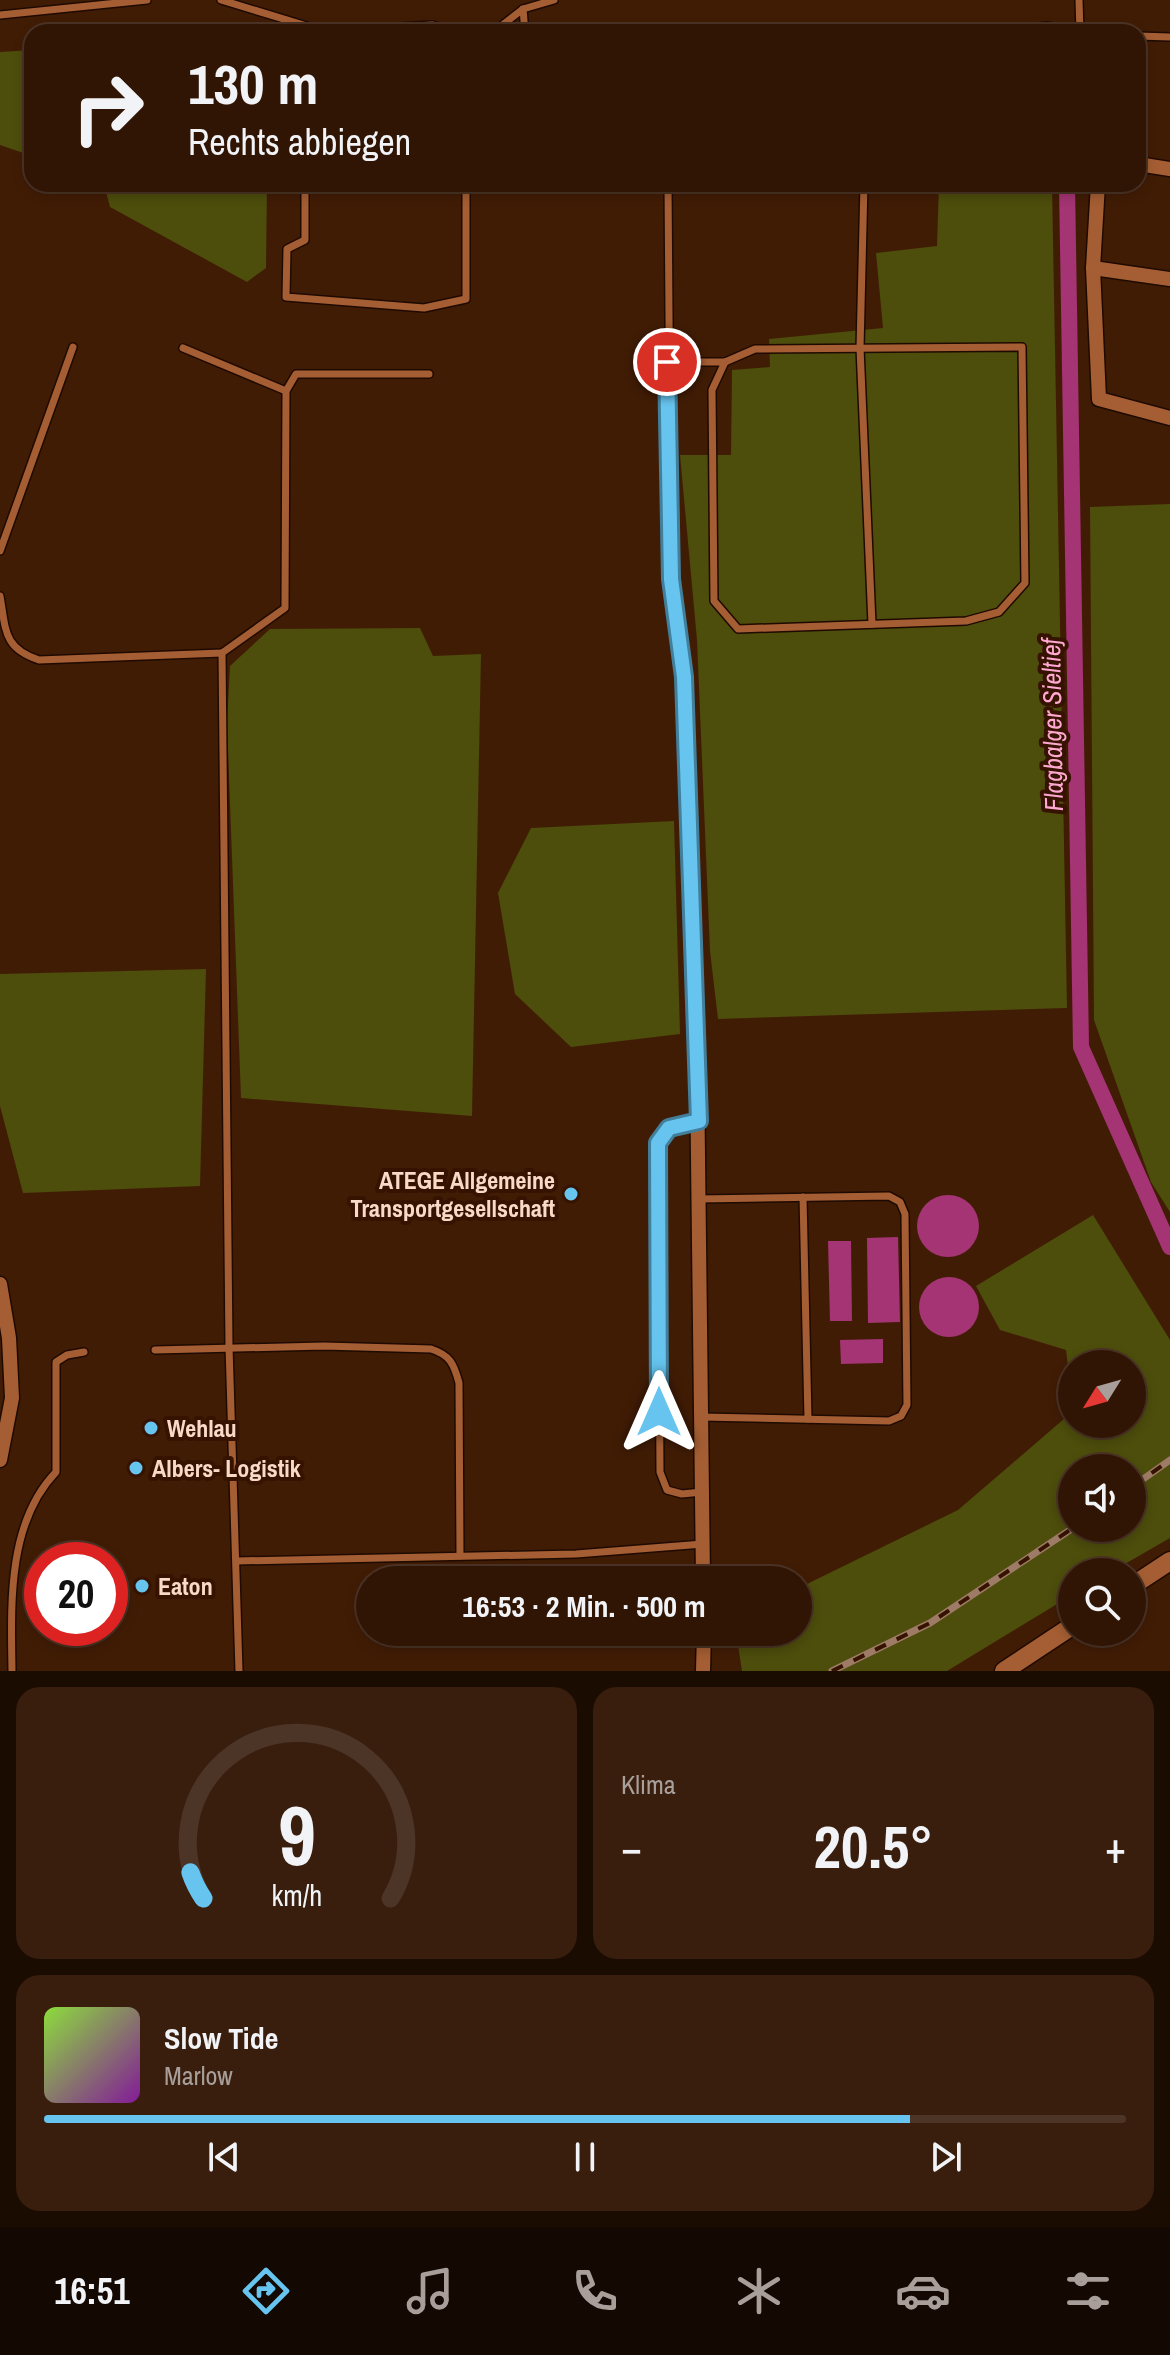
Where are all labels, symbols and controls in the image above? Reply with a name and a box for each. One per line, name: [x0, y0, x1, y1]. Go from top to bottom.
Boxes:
text: 130 m: [188, 46, 318, 121]
icon: right: [56, 56, 160, 160]
text: Rechts abbiegen: [188, 118, 411, 166]
pin: [633, 328, 701, 396]
icon: arrive: [645, 340, 689, 384]
water label: Flagbalger Sieltief: [1033, 636, 1071, 812]
place label: ATEGE Allgemeine Transportgesellschaft: [350, 1164, 555, 1224]
marker: ATEGE Allgemeine Transportgesellschaft: [562, 1185, 580, 1203]
north arrow: [1058, 1350, 1146, 1438]
map controls: [1058, 1350, 1146, 1646]
position arrow: [617, 1370, 701, 1454]
place label: Wehlau: [167, 1412, 237, 1444]
marker: Wehlau: [142, 1419, 160, 1437]
place label: Albers- Logistik: [152, 1452, 301, 1484]
button: sound: [1058, 1454, 1146, 1542]
marker: Albers- Logistik: [127, 1459, 145, 1477]
speed limit sign: 20: [24, 1542, 128, 1646]
button: search: [1058, 1558, 1146, 1646]
place label: Eaton: [158, 1570, 213, 1602]
marker: Eaton: [133, 1577, 151, 1595]
text: 16:53 · 2 Min. · 500 m: [462, 1586, 706, 1626]
text: Klima: [621, 1767, 676, 1802]
text: 9: [278, 1779, 315, 1891]
text: 20.5°: [814, 1806, 933, 1887]
text: −: [621, 1817, 642, 1877]
text: +: [1105, 1817, 1126, 1877]
text: km/h: [271, 1876, 322, 1915]
text: Slow Tide: [164, 2018, 278, 2058]
text: Marlow: [164, 2058, 233, 2093]
icon: previous: [202, 2135, 246, 2179]
icon: pause: [563, 2135, 607, 2179]
icon: next: [924, 2135, 968, 2179]
icon: directions: [238, 2263, 294, 2319]
icon: music: [402, 2263, 458, 2319]
icon: phone: [567, 2263, 623, 2319]
icon: climate: [731, 2263, 787, 2319]
icon: car: [895, 2263, 951, 2319]
icon: filters: [1060, 2263, 1116, 2319]
text: 16:51: [54, 2267, 130, 2315]

